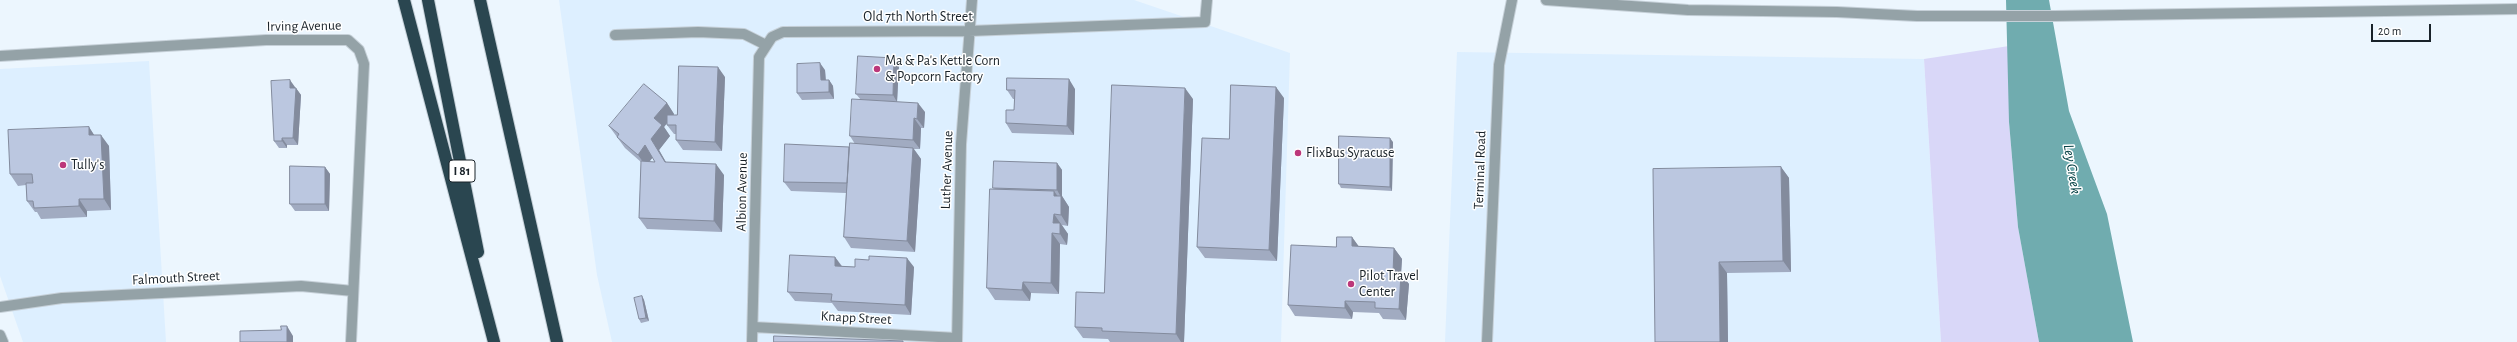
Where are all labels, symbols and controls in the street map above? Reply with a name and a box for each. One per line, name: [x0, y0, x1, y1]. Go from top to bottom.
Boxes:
street label: Old 7th North Street: [863, 9, 973, 25]
scale bar: [2373, 16, 2433, 42]
street label: Irving Avenue: [266, 17, 342, 35]
text: 20 m: [2378, 25, 2401, 37]
place label: Ma & Pa's Kettle Corn & Popcorn Factory: [885, 53, 1000, 86]
marker: Ma & Pa's Kettle Corn & Popcorn Factory: [872, 64, 882, 74]
street label: Luther Avenue: [937, 130, 957, 210]
street label: Terminal Road: [1470, 130, 1490, 210]
water label: Ley Creek: [2059, 143, 2085, 195]
place label: FlixBus Syracuse: [1306, 145, 1394, 161]
marker: FlixBus Syracuse: [1293, 148, 1303, 158]
street label: Albion Avenue: [733, 152, 751, 232]
place label: Tully's: [71, 157, 104, 173]
marker: Tully's: [58, 160, 68, 170]
road number: I 81: [449, 160, 475, 182]
street label: Falmouth Street: [132, 267, 220, 289]
place label: Pilot Travel Center: [1359, 268, 1419, 300]
marker: Pilot Travel Center: [1346, 279, 1356, 289]
street label: Knapp Street: [820, 308, 892, 328]

